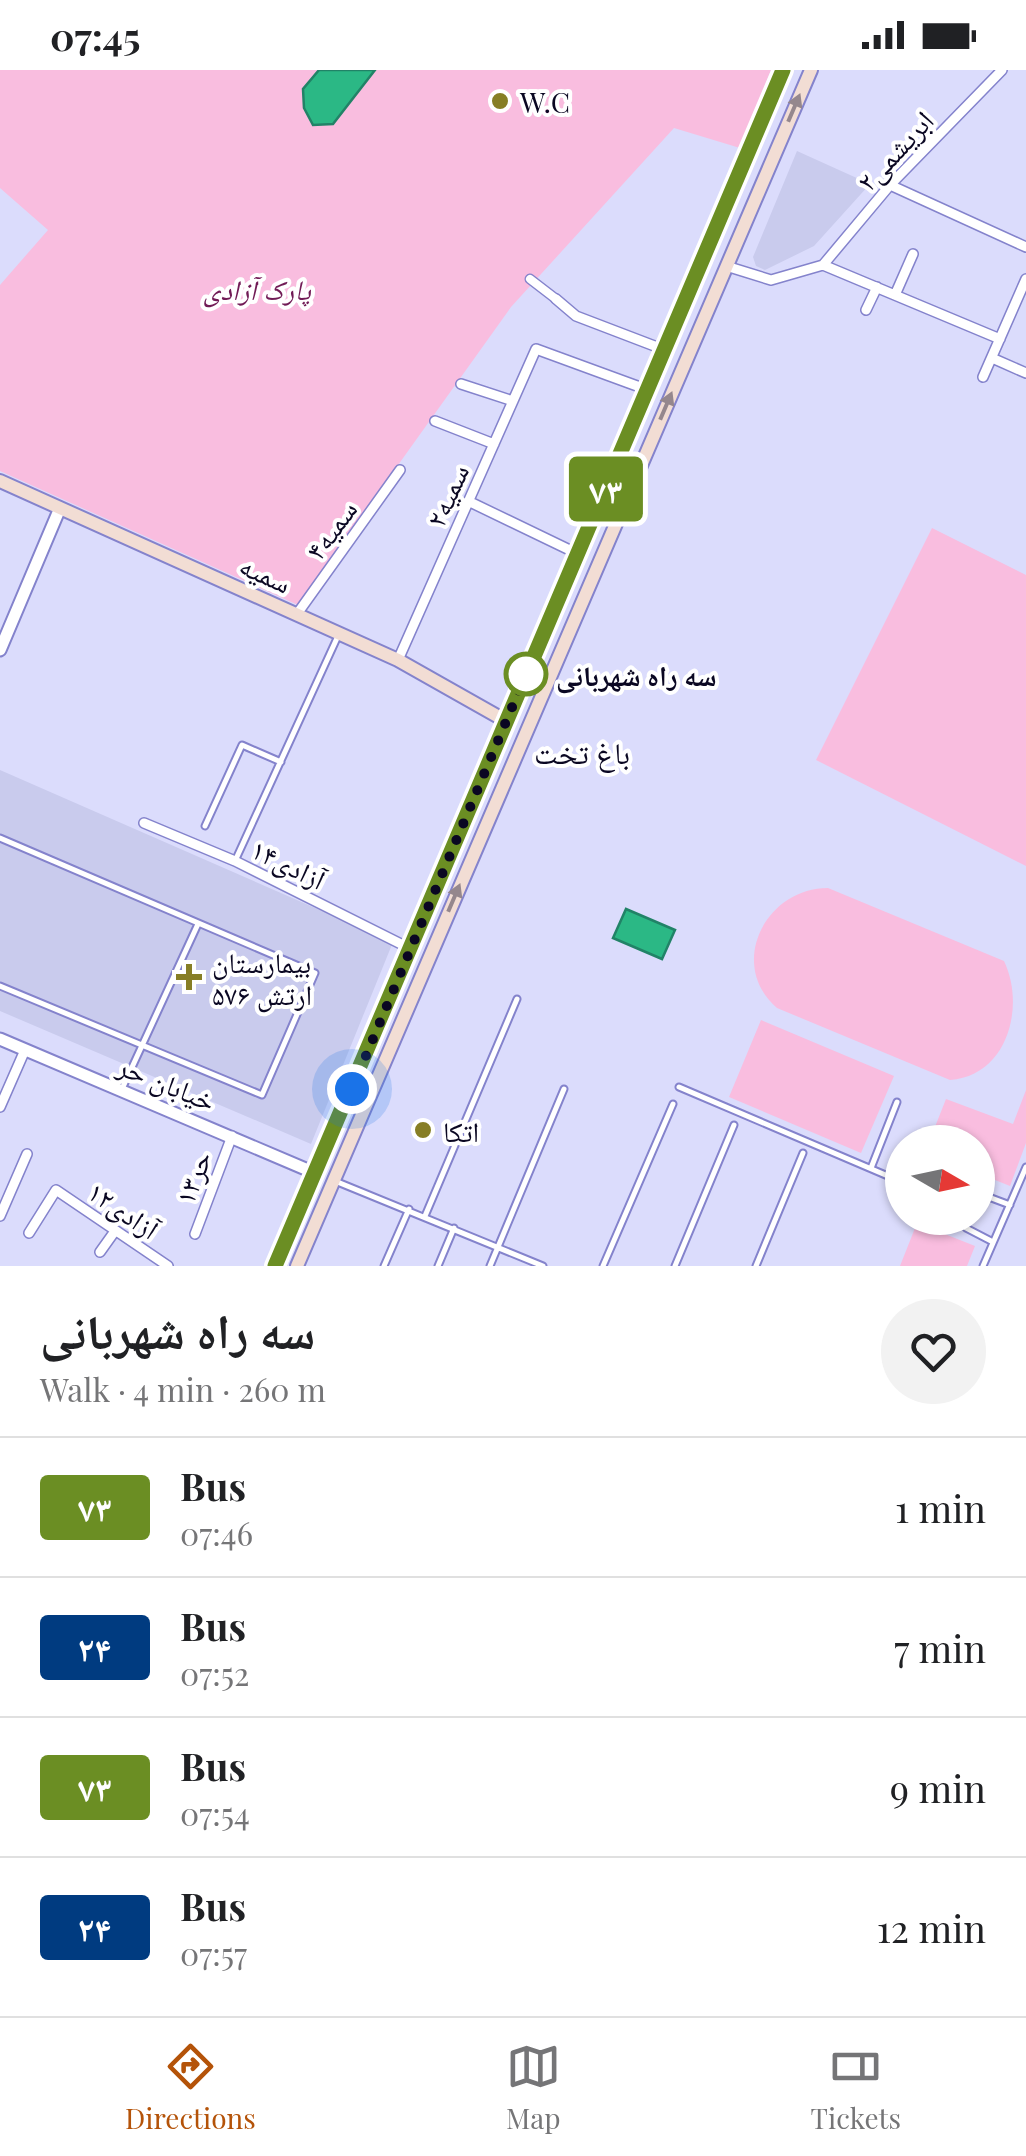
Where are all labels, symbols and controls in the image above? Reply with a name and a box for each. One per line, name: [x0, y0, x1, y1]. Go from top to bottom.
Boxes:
text: 07:45: [50, 10, 140, 61]
place label: W.C: [519, 83, 570, 120]
marker: W.C: [489, 90, 511, 112]
one-way arrow: [786, 93, 802, 123]
street label: ابریشمی۲: [847, 102, 941, 199]
park label: پارک آزادی: [203, 270, 311, 308]
one-way arrow: [658, 391, 674, 421]
line badge: ۷۳: [561, 456, 651, 522]
street label: ۲سمیه: [416, 458, 476, 532]
text: ۷۳: [589, 466, 623, 513]
street label: سمیه۴: [296, 492, 364, 566]
street label: سمیه: [234, 545, 298, 601]
marker: سه راه شهربانی: [505, 653, 547, 695]
place label: سه راه شهربانی: [556, 656, 717, 694]
district label: باغ تخت: [534, 732, 630, 773]
street label: آزادی۱۴: [246, 829, 333, 897]
one-way arrow: [446, 883, 462, 913]
place label: بیمارستان ۵۷۶ ارتش: [212, 943, 312, 1013]
marker: بیمارستان ۵۷۶ ارتش: [176, 964, 202, 990]
street label: خیابان حر: [112, 1045, 221, 1118]
your location: [327, 1064, 377, 1114]
place label: اتکا: [443, 1112, 479, 1149]
marker: اتکا: [412, 1119, 434, 1141]
north arrow: [885, 1125, 995, 1235]
map controls: [885, 1125, 995, 1235]
street label: حر۱۳: [165, 1145, 219, 1209]
street label: آزادی۱۲: [81, 1172, 167, 1247]
text: سه راه شهربانی: [40, 1297, 315, 1361]
button: heart: [881, 1299, 986, 1404]
text: Walk · 4 min · 260 m: [40, 1367, 326, 1410]
text: Bus: [180, 1460, 246, 1511]
text: 1 min: [895, 1482, 986, 1533]
text: ۷۳: [78, 1484, 112, 1531]
text: 07:46: [180, 1511, 253, 1554]
text: Bus: [180, 1600, 246, 1651]
text: 7 min: [894, 1622, 986, 1673]
text: ۲۴: [78, 1624, 112, 1671]
text: 07:52: [180, 1651, 249, 1694]
text: Bus: [180, 1740, 246, 1791]
text: 9 min: [890, 1762, 986, 1813]
text: ۷۳: [78, 1764, 112, 1811]
text: 07:54: [180, 1791, 250, 1834]
text: Bus: [180, 1880, 246, 1931]
text: 12 min: [877, 1902, 986, 1953]
text: ۲۴: [78, 1904, 112, 1951]
text: 07:57: [180, 1931, 247, 1974]
tab: Directions: [125, 2039, 256, 2136]
tab: Map: [506, 2039, 561, 2136]
tab: Tickets: [811, 2039, 901, 2136]

